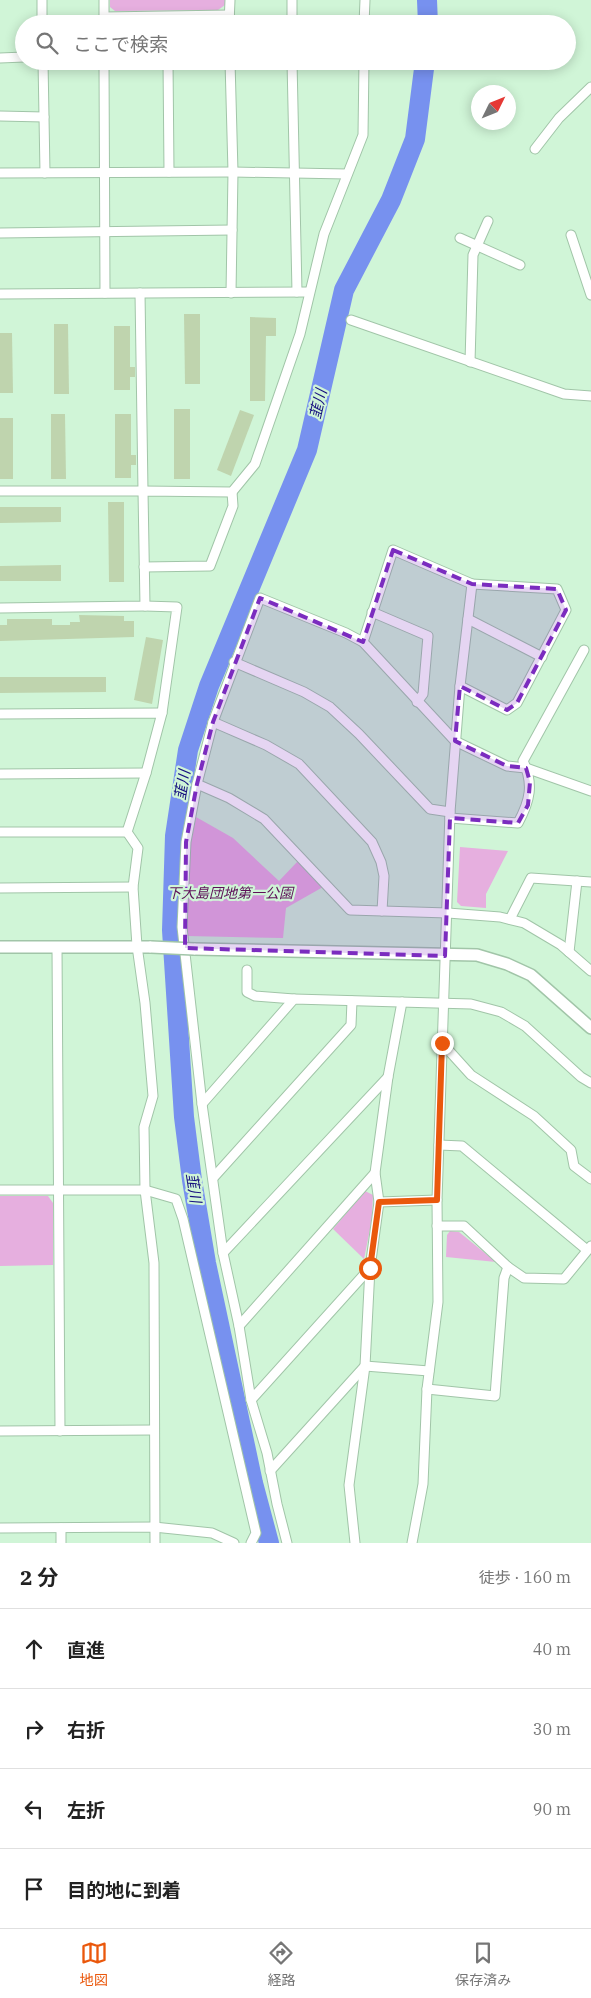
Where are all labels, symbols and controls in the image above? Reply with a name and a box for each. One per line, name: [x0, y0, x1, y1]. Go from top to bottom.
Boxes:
search box: [15, 15, 576, 70]
icon: search: [33, 29, 61, 57]
text: ここで検索: [73, 32, 168, 56]
north arrow: [471, 85, 516, 130]
water label: 韮川: [305, 385, 331, 421]
water label: 韮川: [170, 767, 194, 801]
park label: 下大島団地第一公園: [167, 884, 295, 902]
route end: [431, 1032, 454, 1055]
water label: 韮川: [182, 1172, 206, 1206]
route start: [359, 1257, 382, 1280]
text: 2 分: [20, 1563, 58, 1591]
text: 徒歩 · 160 m: [479, 1567, 571, 1587]
icon: ahead: [20, 1635, 48, 1663]
text: 直進: [67, 1638, 105, 1662]
text: 40 m: [533, 1639, 571, 1659]
icon: right: [20, 1715, 48, 1743]
text: 右折: [67, 1718, 105, 1742]
text: 30 m: [533, 1719, 571, 1739]
icon: left: [20, 1795, 48, 1823]
text: 左折: [67, 1798, 105, 1822]
text: 90 m: [533, 1799, 571, 1819]
icon: arrive: [20, 1875, 48, 1903]
text: 目的地に到着: [67, 1878, 181, 1902]
tab: 地図: [80, 1939, 108, 1989]
tab: 経路: [267, 1939, 295, 1989]
tab: 保存済み: [455, 1939, 511, 1989]

